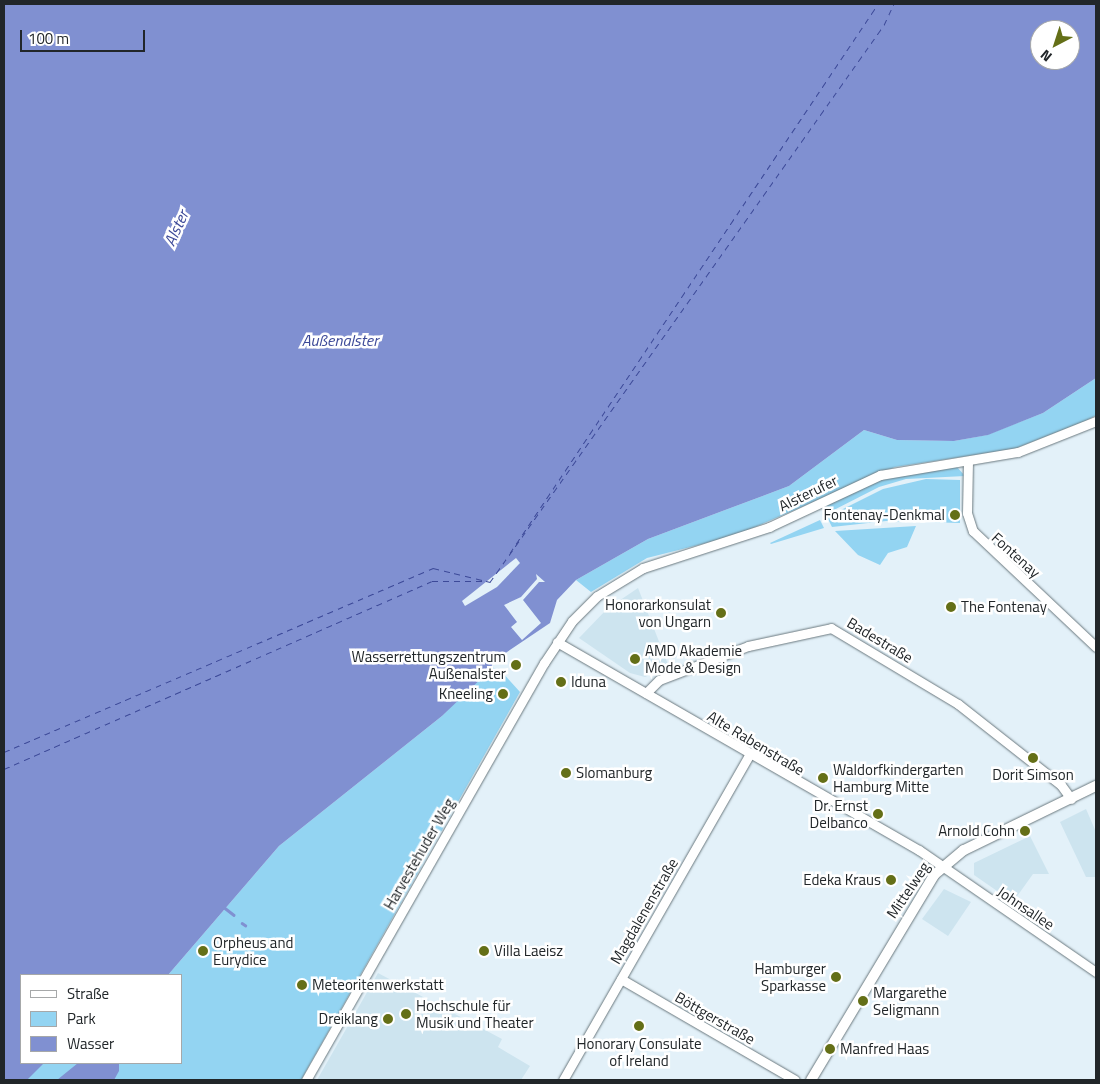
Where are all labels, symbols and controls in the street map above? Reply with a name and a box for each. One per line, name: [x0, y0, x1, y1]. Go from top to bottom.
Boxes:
scale bar: [22, 20, 148, 52]
north arrow: [1030, 20, 1080, 70]
text: 100 m: [28, 27, 69, 50]
text: N: [1035, 45, 1056, 67]
water label: Alster: [160, 207, 192, 249]
water label: Außenalster: [302, 330, 378, 350]
street label: Alsterufer: [776, 471, 840, 515]
place label: Fontenay-Denkmal: [824, 506, 945, 524]
marker: Fontenay-Denkmal: [949, 509, 961, 521]
street label: Fontenay: [988, 529, 1044, 581]
place label: Honorarkonsulat von Ungarn: [605, 595, 711, 630]
place label: The Fontenay: [961, 598, 1047, 616]
marker: The Fontenay: [945, 601, 957, 613]
marker: Honorarkonsulat von Ungarn: [715, 607, 727, 619]
street label: Badestraße: [844, 613, 916, 667]
place label: AMD Akademie Mode & Design: [645, 641, 742, 676]
place label: Wasserrettungszentrum Außenalster: [352, 647, 506, 682]
marker: AMD Akademie Mode & Design: [629, 653, 641, 665]
marker: Wasserrettungszentrum Außenalster: [510, 659, 522, 671]
place label: Iduna: [571, 673, 606, 691]
marker: Iduna: [555, 676, 567, 688]
place label: Kneeling: [439, 685, 493, 703]
marker: Kneeling: [497, 688, 509, 700]
street label: Alte Rabenstraße: [704, 707, 808, 779]
marker: Dorit Simson: [1027, 752, 1039, 764]
place label: Waldorfkindergarten Hamburg Mitte: [833, 760, 963, 795]
place label: Slomanburg: [576, 764, 652, 782]
place label: Dorit Simson: [992, 766, 1074, 784]
marker: Slomanburg: [560, 767, 572, 779]
marker: Waldorfkindergarten Hamburg Mitte: [817, 772, 829, 784]
street label: Harvestehuder Weg: [380, 795, 458, 913]
place label: Dr. Ernst Delbanco: [809, 796, 868, 831]
marker: Dr. Ernst Delbanco: [872, 808, 884, 820]
place label: Arnold Cohn: [938, 822, 1015, 840]
marker: Arnold Cohn: [1019, 825, 1031, 837]
street label: Magdalenenstraße: [606, 855, 682, 967]
street label: Mittelweg: [883, 858, 933, 922]
place label: Edeka Kraus: [803, 871, 881, 889]
marker: Edeka Kraus: [885, 874, 897, 886]
street label: Johnsallee: [994, 882, 1058, 934]
place label: Orpheus and Eurydice: [213, 933, 293, 968]
place label: Villa Laeisz: [494, 942, 563, 960]
marker: Orpheus and Eurydice: [197, 945, 209, 957]
marker: Villa Laeisz: [478, 945, 490, 957]
place label: Hamburger Sparkasse: [754, 959, 826, 994]
marker: Hamburger Sparkasse: [830, 971, 842, 983]
legend: [20, 974, 182, 1064]
place label: Meteoritenwerkstatt: [312, 976, 444, 994]
marker: Meteoritenwerkstatt: [296, 979, 308, 991]
text: Straße: [67, 982, 109, 1005]
place label: Margarethe Seligmann: [873, 983, 947, 1018]
street label: Böttgerstraße: [672, 988, 758, 1048]
marker: Margarethe Seligmann: [857, 995, 869, 1007]
place label: Hochschule für Musik und Theater: [416, 996, 534, 1031]
text: Park: [67, 1007, 96, 1030]
marker: Hochschule für Musik und Theater: [400, 1008, 412, 1020]
place label: Dreiklang: [318, 1010, 378, 1028]
marker: Dreiklang: [382, 1013, 394, 1025]
marker: Honorary Consulate of Ireland: [633, 1020, 645, 1032]
text: Wasser: [67, 1032, 114, 1055]
place label: Honorary Consulate of Ireland: [576, 1034, 702, 1069]
place label: Manfred Haas: [840, 1040, 929, 1058]
marker: Manfred Haas: [824, 1043, 836, 1055]

